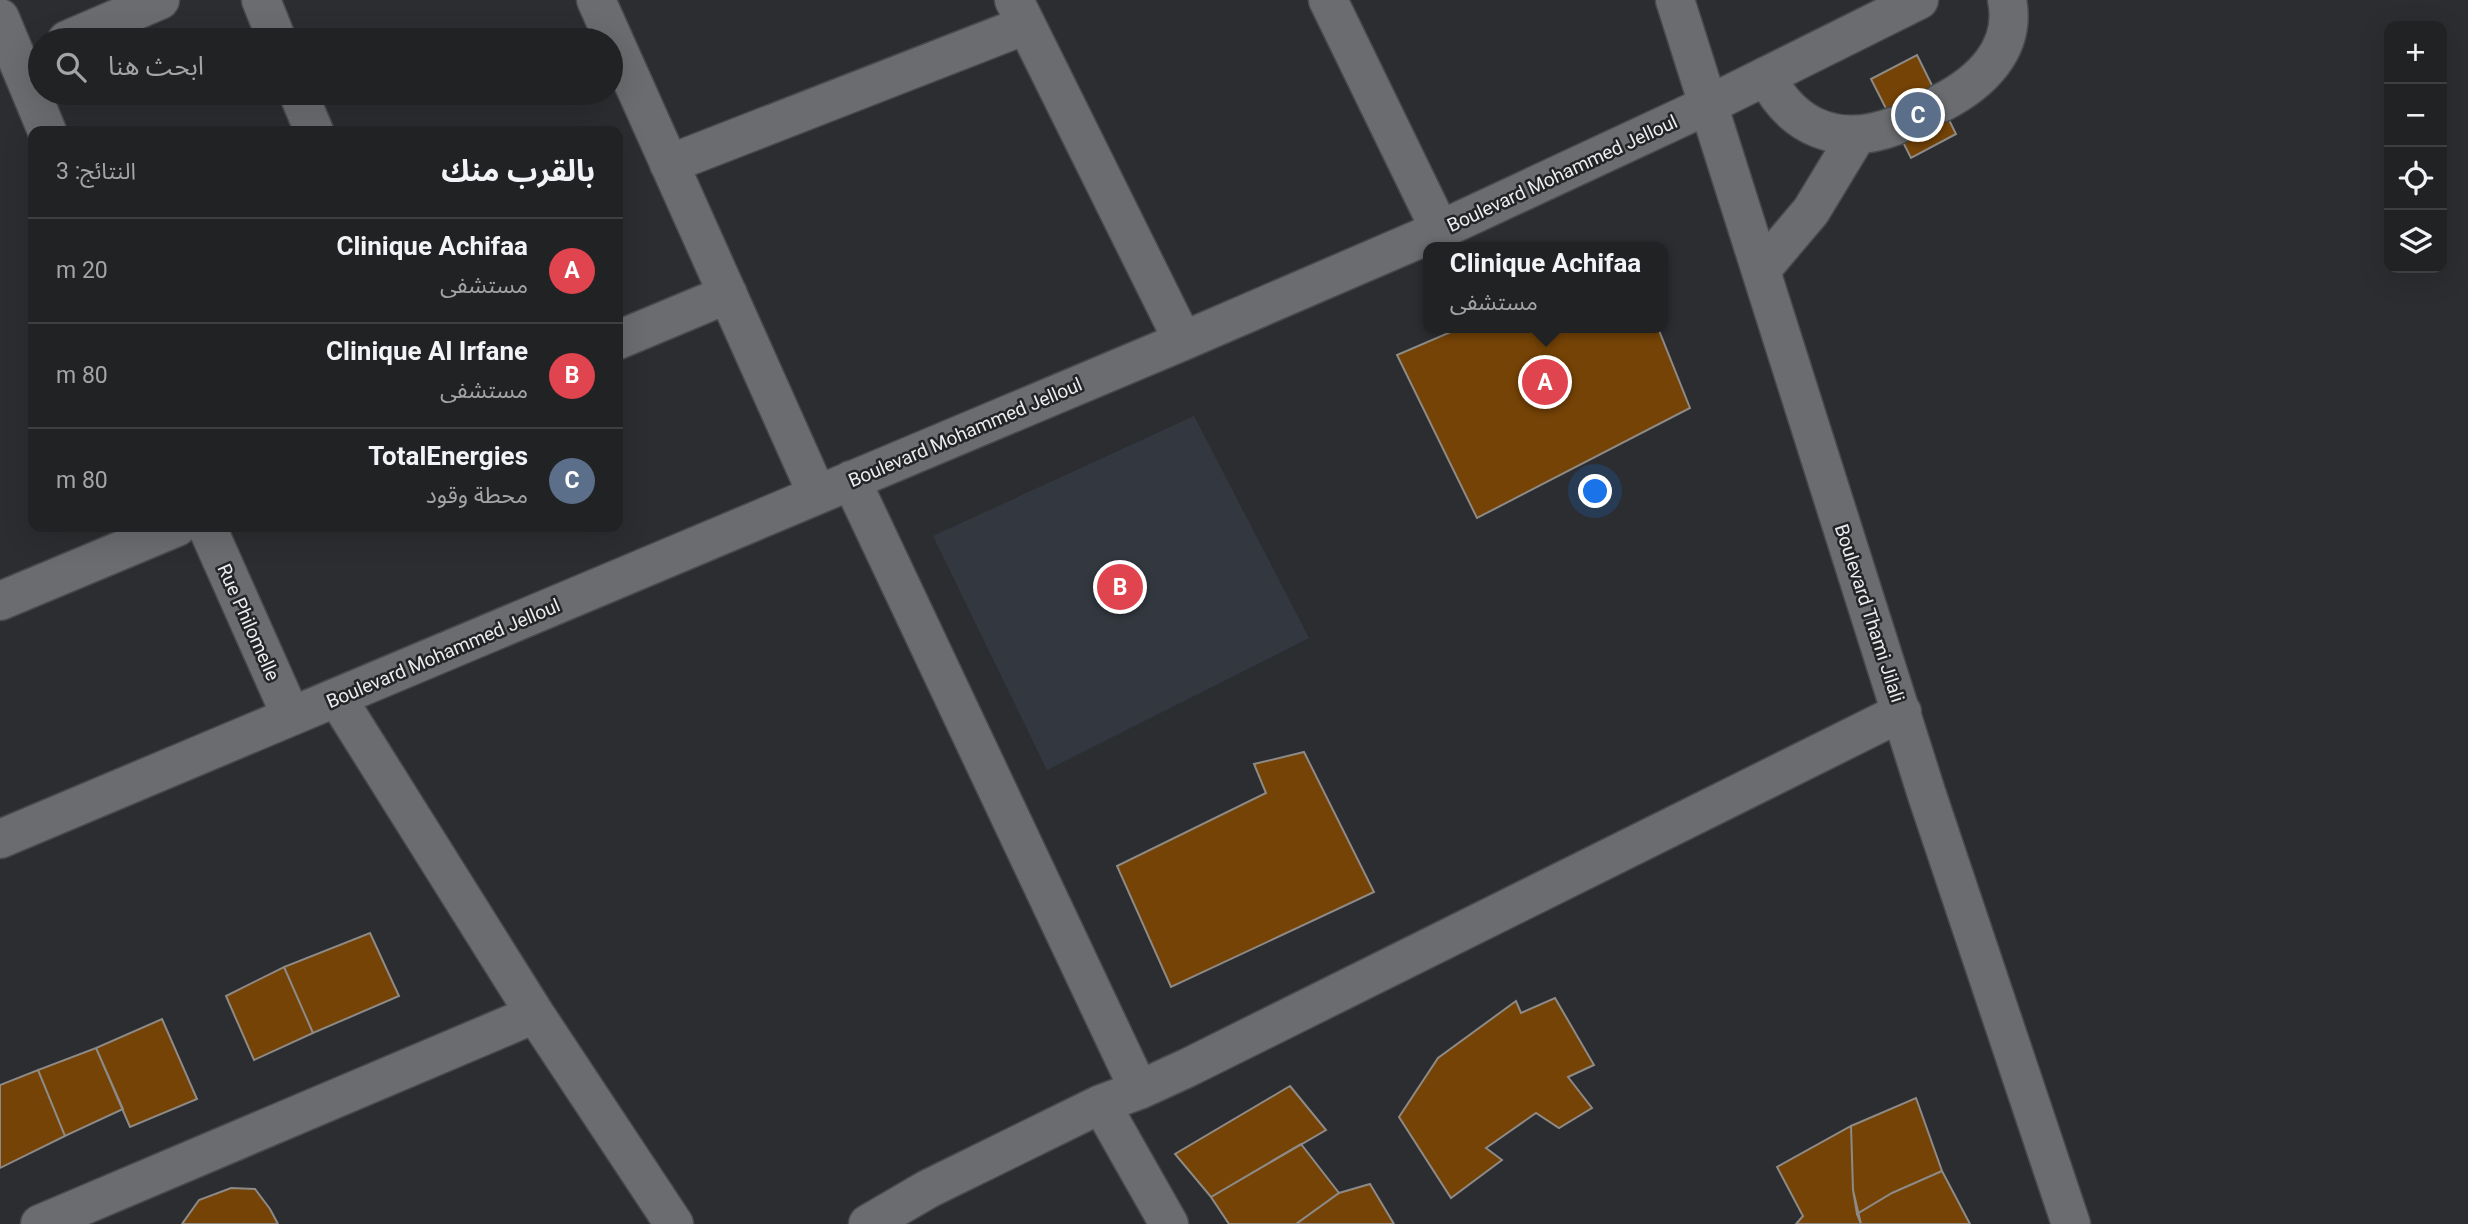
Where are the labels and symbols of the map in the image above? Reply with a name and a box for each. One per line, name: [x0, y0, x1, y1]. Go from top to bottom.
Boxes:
pin: C: [1895, 89, 1941, 141]
street label: Boulevard Mohammed Jelloul: [1443, 110, 1681, 237]
pin: A: [1522, 356, 1568, 408]
street label: Boulevard Mohammed Jelloul: [845, 373, 1085, 492]
your location: [1578, 474, 1612, 508]
street label: Boulevard Thami Jilali: [1830, 521, 1909, 705]
street label: Rue Philomelle: [213, 560, 285, 684]
pin: B: [1097, 561, 1143, 613]
street label: Boulevard Mohammed Jelloul: [323, 594, 563, 713]

